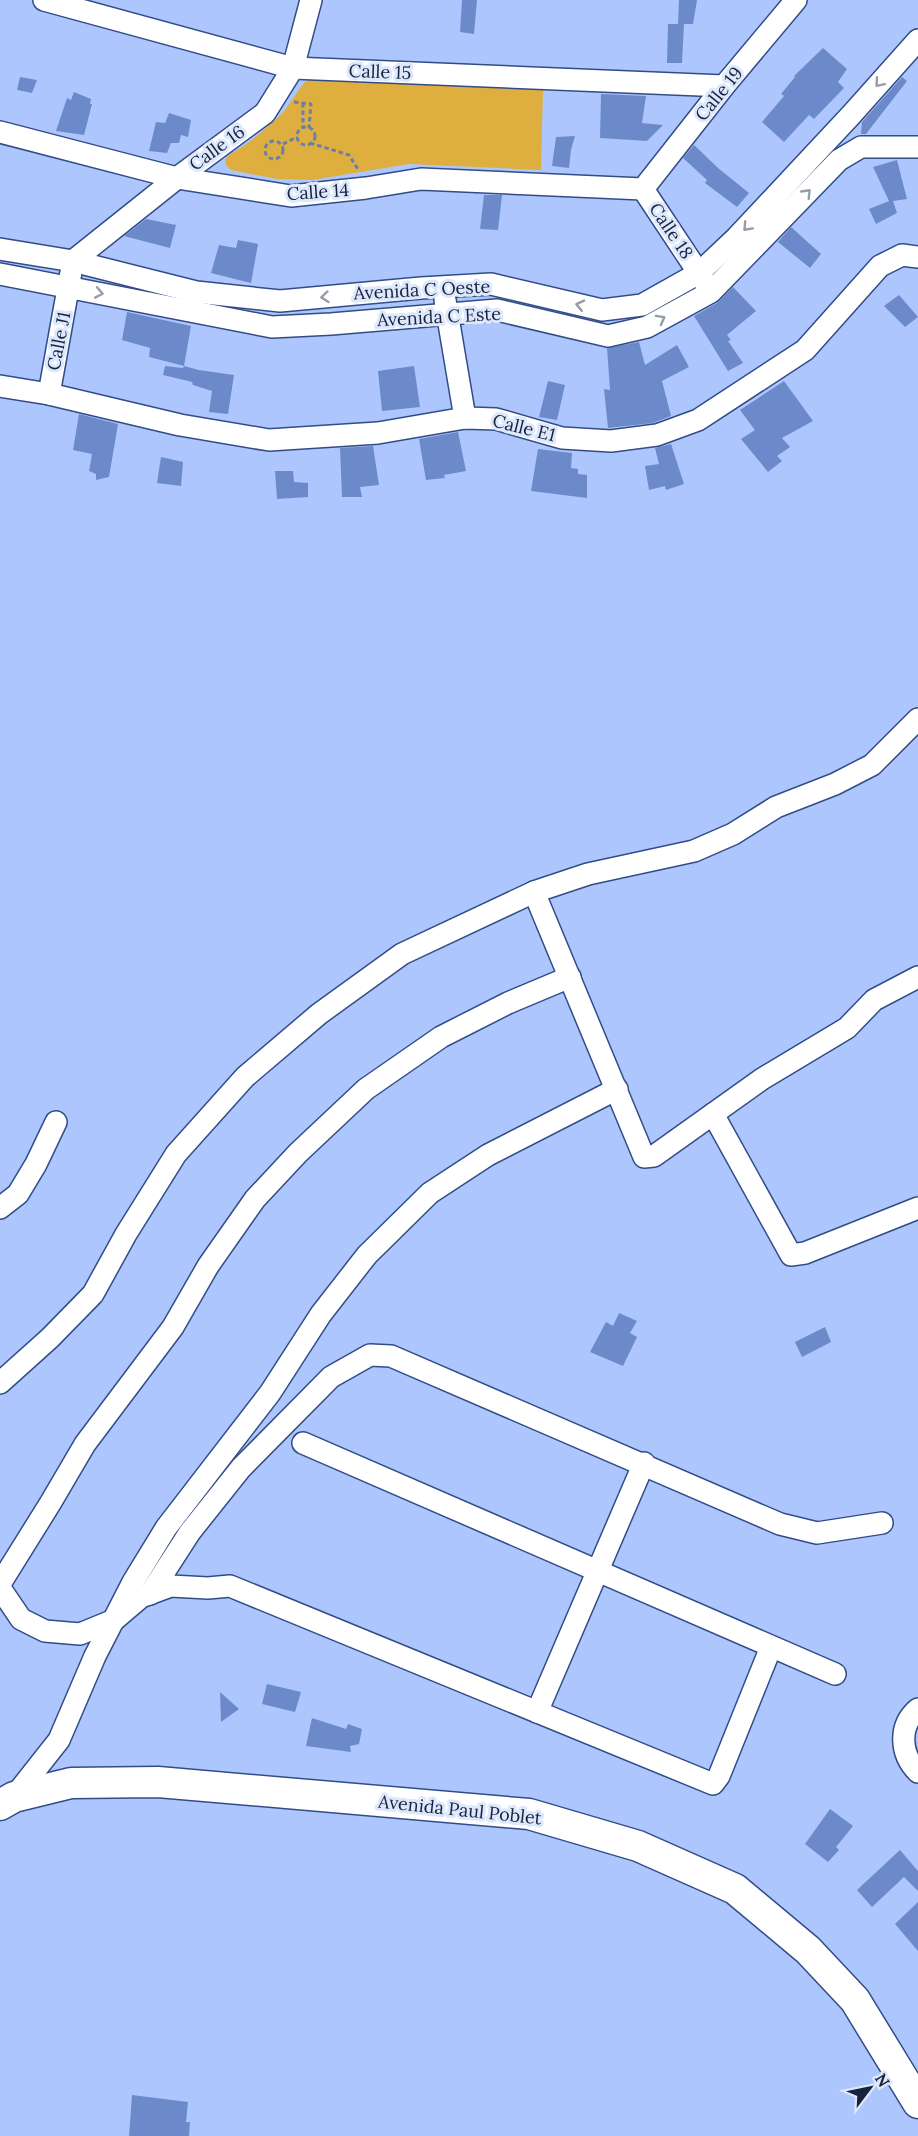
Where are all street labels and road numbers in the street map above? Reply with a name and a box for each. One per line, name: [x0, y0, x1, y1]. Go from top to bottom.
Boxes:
street label: Calle 15: [348, 59, 412, 84]
street label: Calle 19: [690, 62, 747, 125]
street label: Calle 16: [184, 120, 249, 175]
street label: Calle 14: [286, 178, 350, 205]
street label: Calle 18: [644, 198, 699, 263]
street label: Avenida C Oeste: [352, 274, 491, 305]
street label: Avenida C Este: [375, 302, 502, 331]
street label: Calle J1: [42, 310, 75, 372]
street label: Calle E1: [490, 409, 558, 446]
street label: Avenida Paul Poblet: [376, 1789, 543, 1830]

